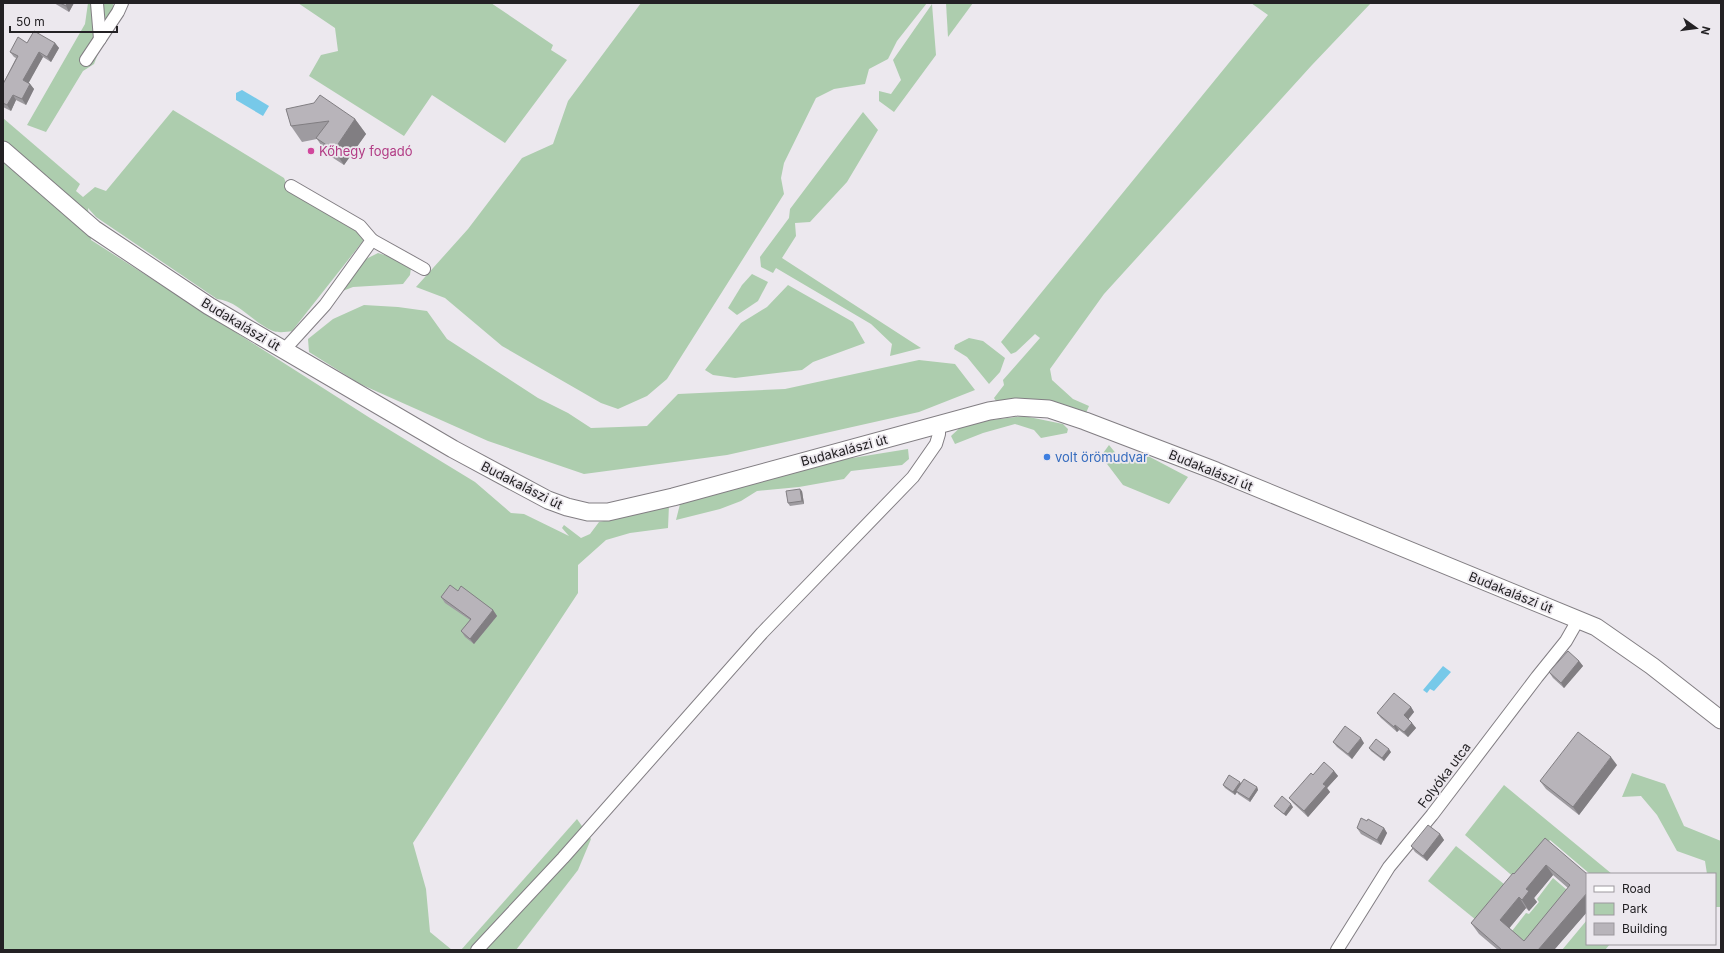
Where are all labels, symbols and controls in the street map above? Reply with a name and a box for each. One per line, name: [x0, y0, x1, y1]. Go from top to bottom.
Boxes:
scale bar: [10, 8, 117, 34]
north arrow: [1676, 8, 1716, 48]
text: 50 m: [16, 14, 45, 29]
text: N: [1698, 25, 1714, 36]
place label: Kőhegy fogadó: [319, 143, 413, 159]
marker: Kőhegy fogadó: [306, 146, 316, 156]
street label: Budakalászi út: [199, 294, 283, 354]
street label: Budakalászi út: [799, 431, 889, 469]
street label: Budakalászi út: [1167, 446, 1255, 494]
place label: volt örömudvar: [1055, 449, 1148, 465]
marker: volt örömudvar: [1042, 452, 1052, 462]
street label: Budakalászi út: [479, 458, 565, 512]
street label: Budakalászi út: [1467, 568, 1555, 616]
street label: Folyóka utca: [1414, 739, 1474, 811]
legend: [1586, 873, 1716, 945]
text: Road: [1622, 881, 1651, 896]
text: Park: [1622, 901, 1648, 916]
text: Building: [1622, 921, 1667, 936]

